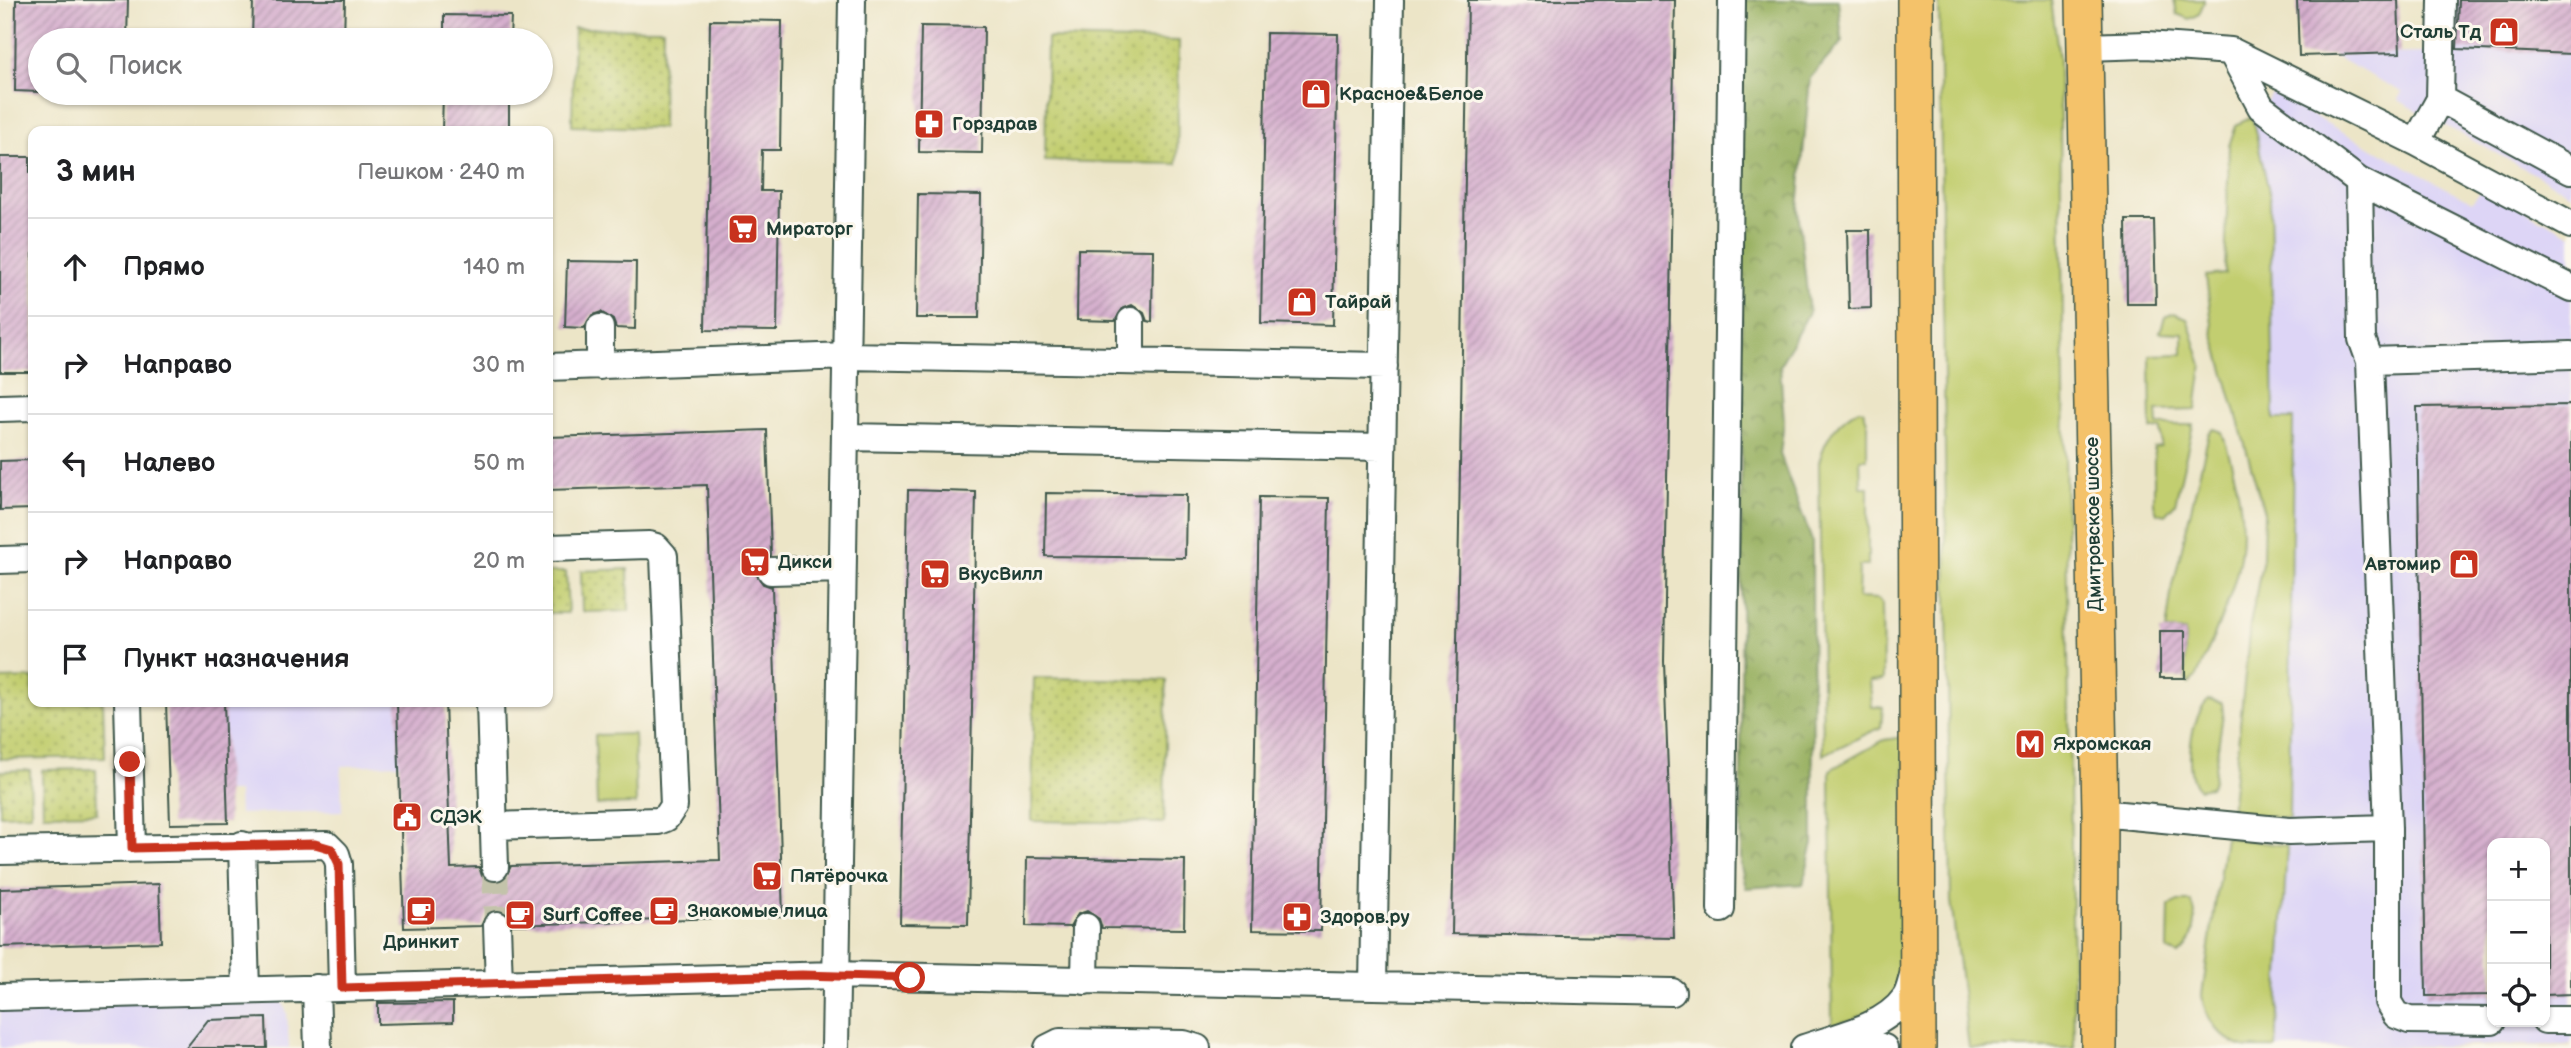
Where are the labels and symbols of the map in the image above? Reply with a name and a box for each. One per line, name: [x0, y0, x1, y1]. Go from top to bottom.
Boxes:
shop icon: Сталь Тд: [2487, 15, 2521, 49]
place label: Сталь Тд: [2400, 21, 2482, 44]
shop icon: Красное&Белое: [1299, 77, 1333, 111]
place label: Красное&Белое: [1339, 83, 1484, 106]
pharmacy icon: Горздрав: [912, 107, 946, 141]
place label: Горздрав: [952, 113, 1038, 136]
supermarket icon: Мираторг: [726, 212, 760, 246]
place label: Мираторг: [766, 218, 853, 241]
shop icon: Тайрай: [1285, 285, 1319, 319]
place label: Тайрай: [1325, 291, 1392, 314]
street label: Дмитровское шоссе: [2081, 436, 2107, 611]
supermarket icon: Дикси: [738, 545, 772, 579]
shop icon: Автомир: [2447, 547, 2481, 581]
place label: Дикси: [778, 551, 832, 574]
place label: Автомир: [2364, 553, 2442, 576]
supermarket icon: ВкусВилл: [918, 557, 952, 591]
place label: ВкусВилл: [958, 563, 1043, 586]
metro station icon: Яхромская: [2013, 727, 2047, 761]
place label: Яхромская: [2053, 733, 2151, 756]
route end: [114, 746, 145, 777]
public building icon: СДЭК: [390, 800, 424, 834]
place label: СДЭК: [430, 806, 482, 829]
supermarket icon: Пятёрочка: [750, 859, 784, 893]
place label: Пятёрочка: [790, 865, 889, 888]
cafe icon: Дринкит: [404, 894, 438, 928]
cafe icon: Знакомые лица: [647, 894, 681, 928]
cafe icon: Surf Coffee: [503, 898, 537, 932]
place label: Знакомые лица: [687, 900, 828, 923]
pharmacy icon: Здоров.ру: [1280, 900, 1314, 934]
place label: Surf Coffee: [543, 904, 643, 927]
place label: Здоров.ру: [1320, 906, 1410, 929]
place label: Дринкит: [383, 931, 459, 954]
route start: [894, 962, 925, 993]

